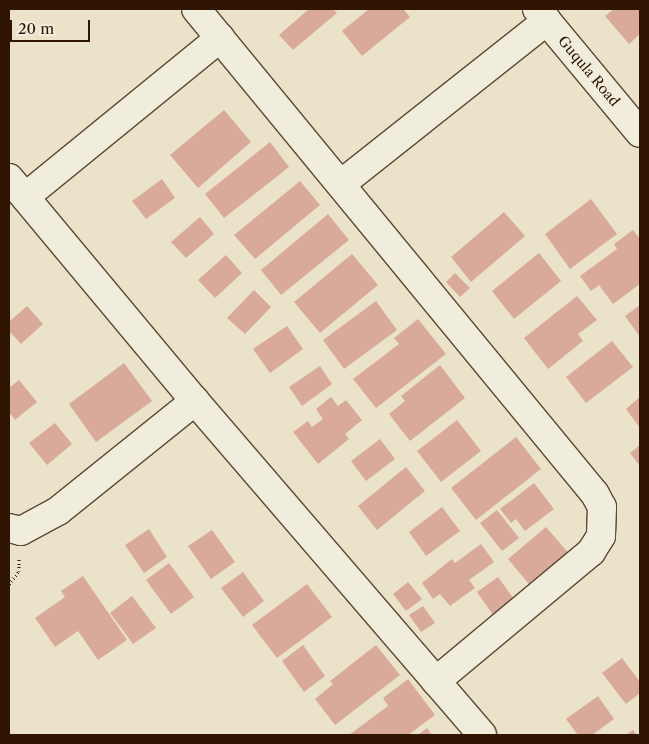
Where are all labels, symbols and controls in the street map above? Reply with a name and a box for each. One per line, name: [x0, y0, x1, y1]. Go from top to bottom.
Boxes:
scale bar: [12, 10, 92, 42]
text: 20 m: [18, 19, 54, 38]
street label: Guqula Road: [555, 32, 623, 110]

